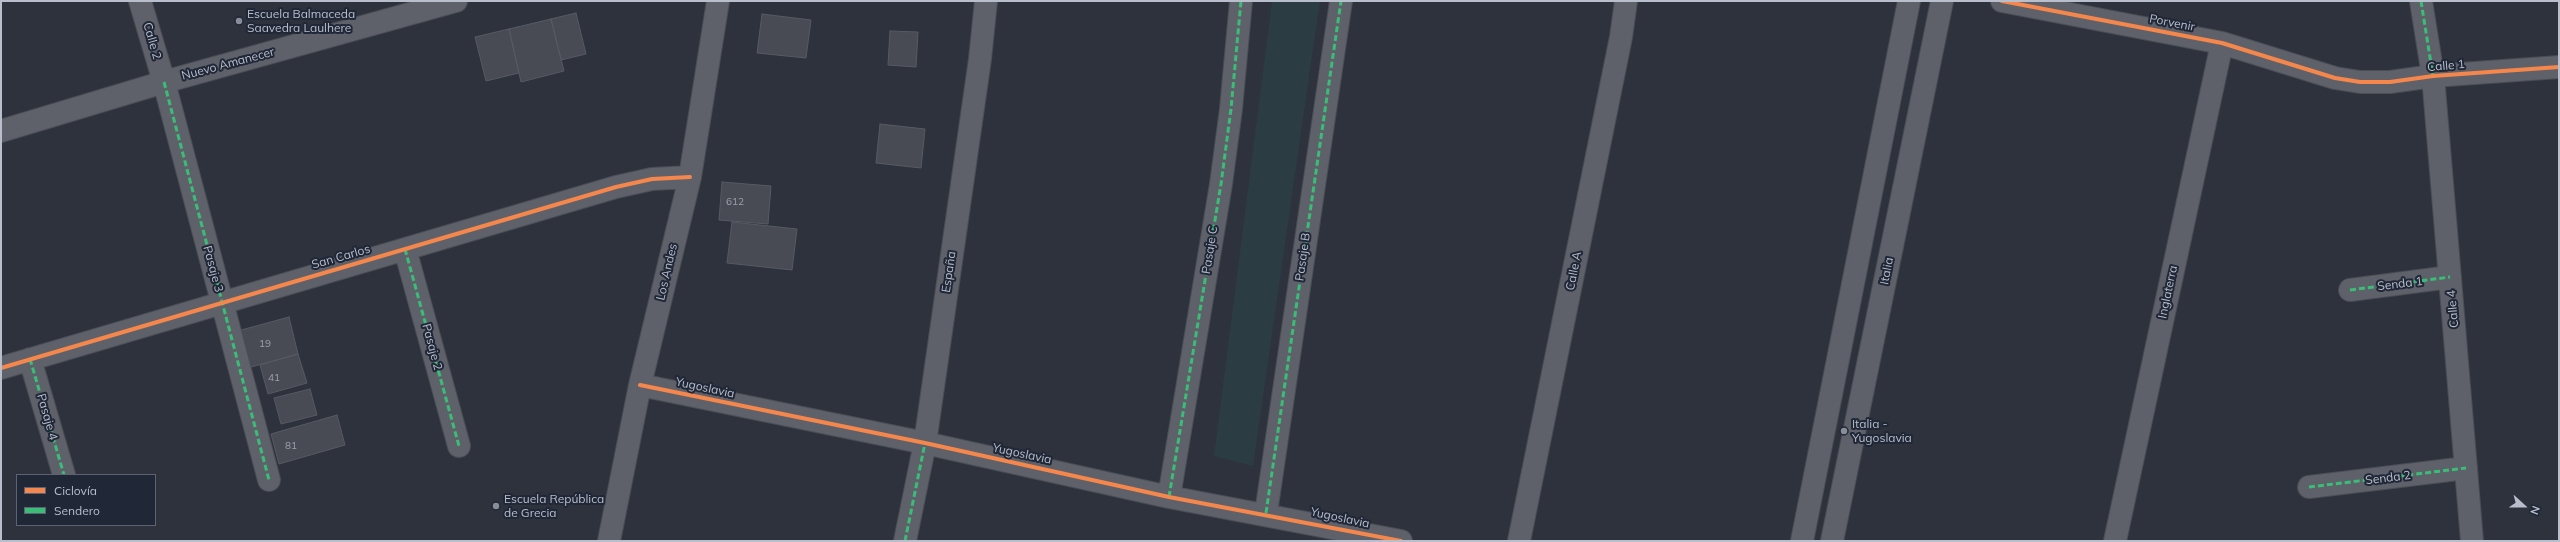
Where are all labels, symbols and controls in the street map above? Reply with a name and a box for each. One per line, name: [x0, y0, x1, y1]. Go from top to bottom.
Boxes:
place label: Escuela Balmaceda Saavedra Laulhere: [247, 7, 355, 35]
street label: Porvenir: [2148, 12, 2196, 34]
marker: Escuela Balmaceda Saavedra Laulhere: [234, 16, 244, 26]
street label: Calle 2: [140, 21, 164, 61]
street label: Nuevo Amanecer: [180, 45, 276, 83]
street label: Calle 1: [2427, 57, 2465, 75]
house number: 612: [726, 196, 744, 208]
street label: Pasaje C: [1199, 225, 1221, 275]
street label: Pasaje B: [1292, 232, 1314, 282]
street label: San Carlos: [310, 242, 372, 272]
street label: Los Andes: [653, 242, 681, 302]
street label: Pasaje 3: [200, 244, 226, 294]
street label: España: [939, 250, 959, 294]
street label: Calle A: [1563, 250, 1585, 292]
street label: Italia: [1877, 256, 1897, 286]
street label: Inglaterra: [2155, 264, 2181, 320]
street label: Senda 1: [2376, 274, 2424, 294]
street label: Calle 4: [2444, 290, 2462, 328]
street label: Pasaje 2: [419, 322, 445, 372]
house number: 19: [259, 338, 271, 350]
house number: 41: [268, 372, 280, 384]
street label: Yugoslavia: [674, 375, 736, 401]
street label: Pasaje 4: [34, 392, 60, 442]
place label: Italia - Yugoslavia: [1852, 417, 1912, 445]
marker: Italia - Yugoslavia: [1839, 426, 1849, 436]
house number: 81: [285, 440, 297, 452]
street label: Yugoslavia: [991, 441, 1053, 467]
street label: Senda 2: [2364, 468, 2412, 488]
legend: [16, 474, 156, 526]
text: Ciclovía: [54, 483, 97, 498]
north arrow: [2504, 486, 2544, 526]
place label: Escuela República de Grecia: [504, 492, 604, 520]
marker: Escuela República de Grecia: [491, 501, 501, 511]
text: Sendero: [54, 503, 100, 518]
text: N: [2527, 504, 2543, 517]
street label: Yugoslavia: [1309, 505, 1371, 531]

